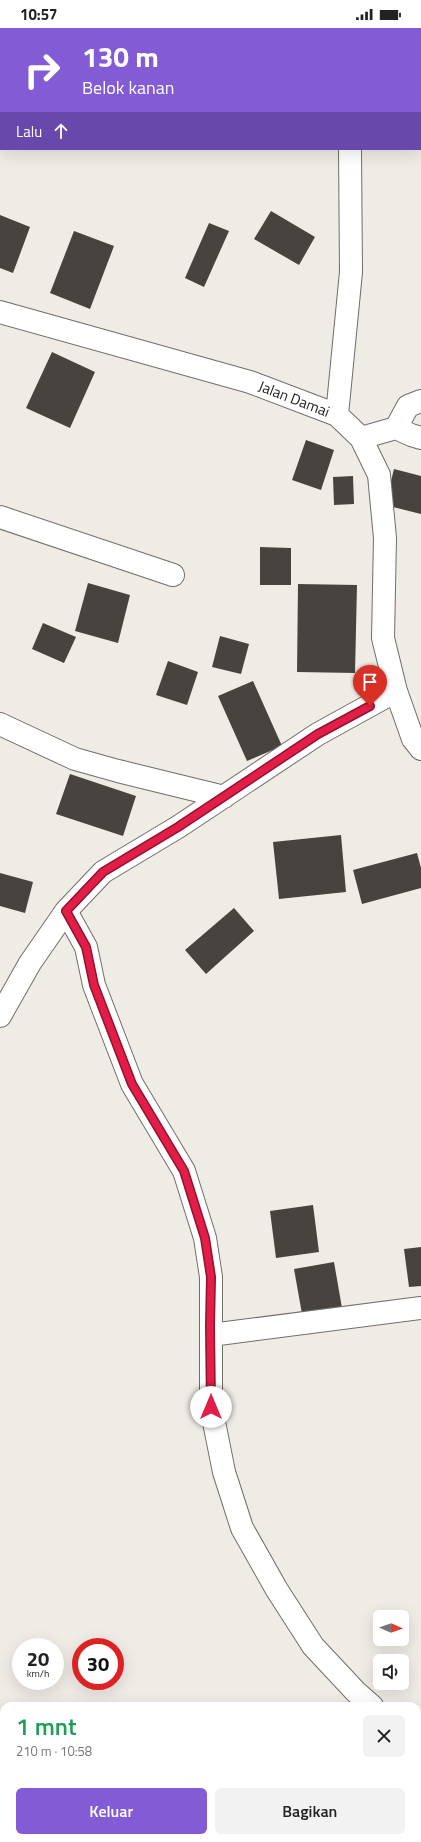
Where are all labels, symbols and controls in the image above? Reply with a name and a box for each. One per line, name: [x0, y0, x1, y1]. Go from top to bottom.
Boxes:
text: 10:57: [20, 3, 57, 26]
text: 130 m: [82, 35, 159, 78]
icon: right: [16, 44, 68, 96]
text: Belok kanan: [82, 74, 174, 101]
text: Lalu: [16, 120, 42, 143]
icon: ahead: [50, 120, 72, 142]
street label: Jalan Damai: [255, 374, 333, 423]
pin: [353, 665, 387, 706]
icon: arrive: [359, 671, 381, 693]
position arrow: [190, 1386, 232, 1428]
north arrow: [373, 1610, 409, 1646]
map controls: [373, 1610, 409, 1690]
speed limit sign: 30: [72, 1638, 124, 1690]
text: 20: [27, 1643, 49, 1674]
button: sound: [373, 1654, 409, 1690]
text: km/h: [27, 1666, 49, 1681]
text: 1 mnt: [16, 1708, 77, 1744]
button: close: [363, 1715, 405, 1757]
text: 210 m · 10:58: [16, 1741, 92, 1761]
button: Keluar: [16, 1788, 207, 1834]
button: Bagikan: [215, 1788, 405, 1834]

